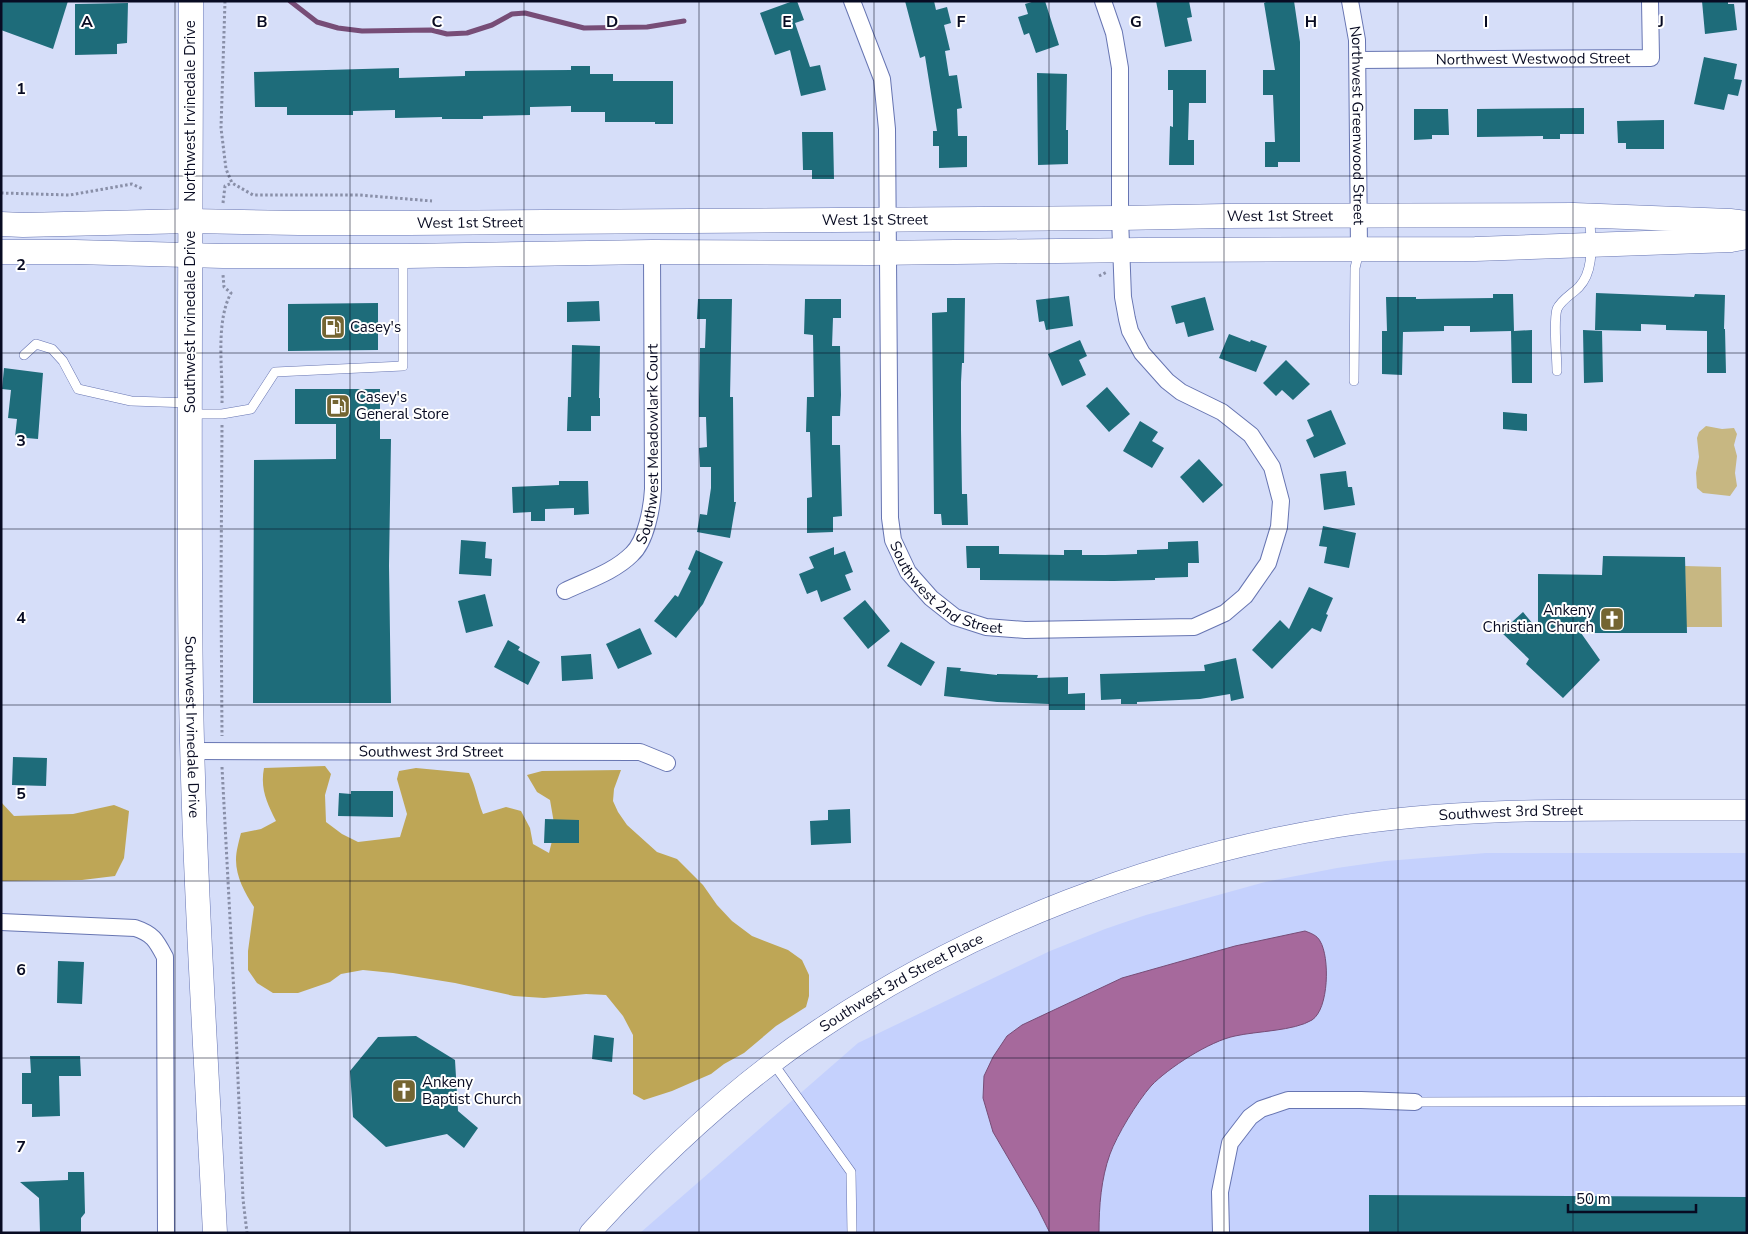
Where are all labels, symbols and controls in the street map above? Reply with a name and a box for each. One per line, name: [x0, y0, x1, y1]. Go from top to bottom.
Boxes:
text: A: [81, 11, 93, 33]
text: B: [256, 11, 268, 33]
text: C: [432, 11, 443, 33]
text: D: [606, 11, 618, 33]
text: E: [782, 11, 792, 33]
text: F: [957, 11, 966, 33]
text: G: [1130, 11, 1142, 33]
text: H: [1305, 11, 1317, 33]
text: I: [1484, 11, 1488, 33]
text: J: [1657, 11, 1664, 33]
street label: Northwest Irvinedale Drive: [180, 20, 200, 202]
street label: Northwest Greenwood Street: [1345, 24, 1369, 226]
street label: Northwest Westwood Street: [1436, 48, 1631, 69]
text: 1: [16, 78, 26, 100]
street label: West 1st Street: [1227, 206, 1334, 226]
street label: West 1st Street: [822, 209, 929, 230]
street label: West 1st Street: [417, 212, 524, 233]
street label: Southwest Irvinedale Drive: [180, 231, 200, 413]
text: 2: [16, 254, 26, 276]
fuel station icon: Casey's: [320, 314, 346, 340]
place label: Casey's: [350, 317, 401, 337]
street label: Southwest Meadowlark Court: [631, 343, 663, 548]
place label: Casey's General Store: [356, 387, 449, 424]
fuel station icon: Casey's General Store: [325, 393, 351, 419]
text: 3: [16, 430, 26, 452]
street label: Southwest 2nd Street: [885, 538, 1004, 638]
place label: Ankeny Christian Church: [1483, 600, 1594, 637]
church icon: Ankeny Christian Church: [1599, 606, 1625, 632]
text: 4: [16, 607, 26, 629]
street label: Southwest Irvinedale Drive: [180, 636, 204, 819]
street label: Southwest 3rd Street: [359, 741, 504, 762]
text: 5: [16, 783, 26, 805]
street label: Southwest 3rd Street: [1438, 800, 1584, 825]
street label: Southwest 3rd Street Place: [816, 928, 986, 1037]
text: 6: [16, 959, 26, 981]
place label: Ankeny Baptist Church: [422, 1072, 522, 1109]
church icon: Ankeny Baptist Church: [391, 1078, 417, 1104]
text: 7: [16, 1136, 26, 1158]
scale bar: [1568, 1182, 1696, 1214]
text: 50 m: [1576, 1189, 1611, 1209]

